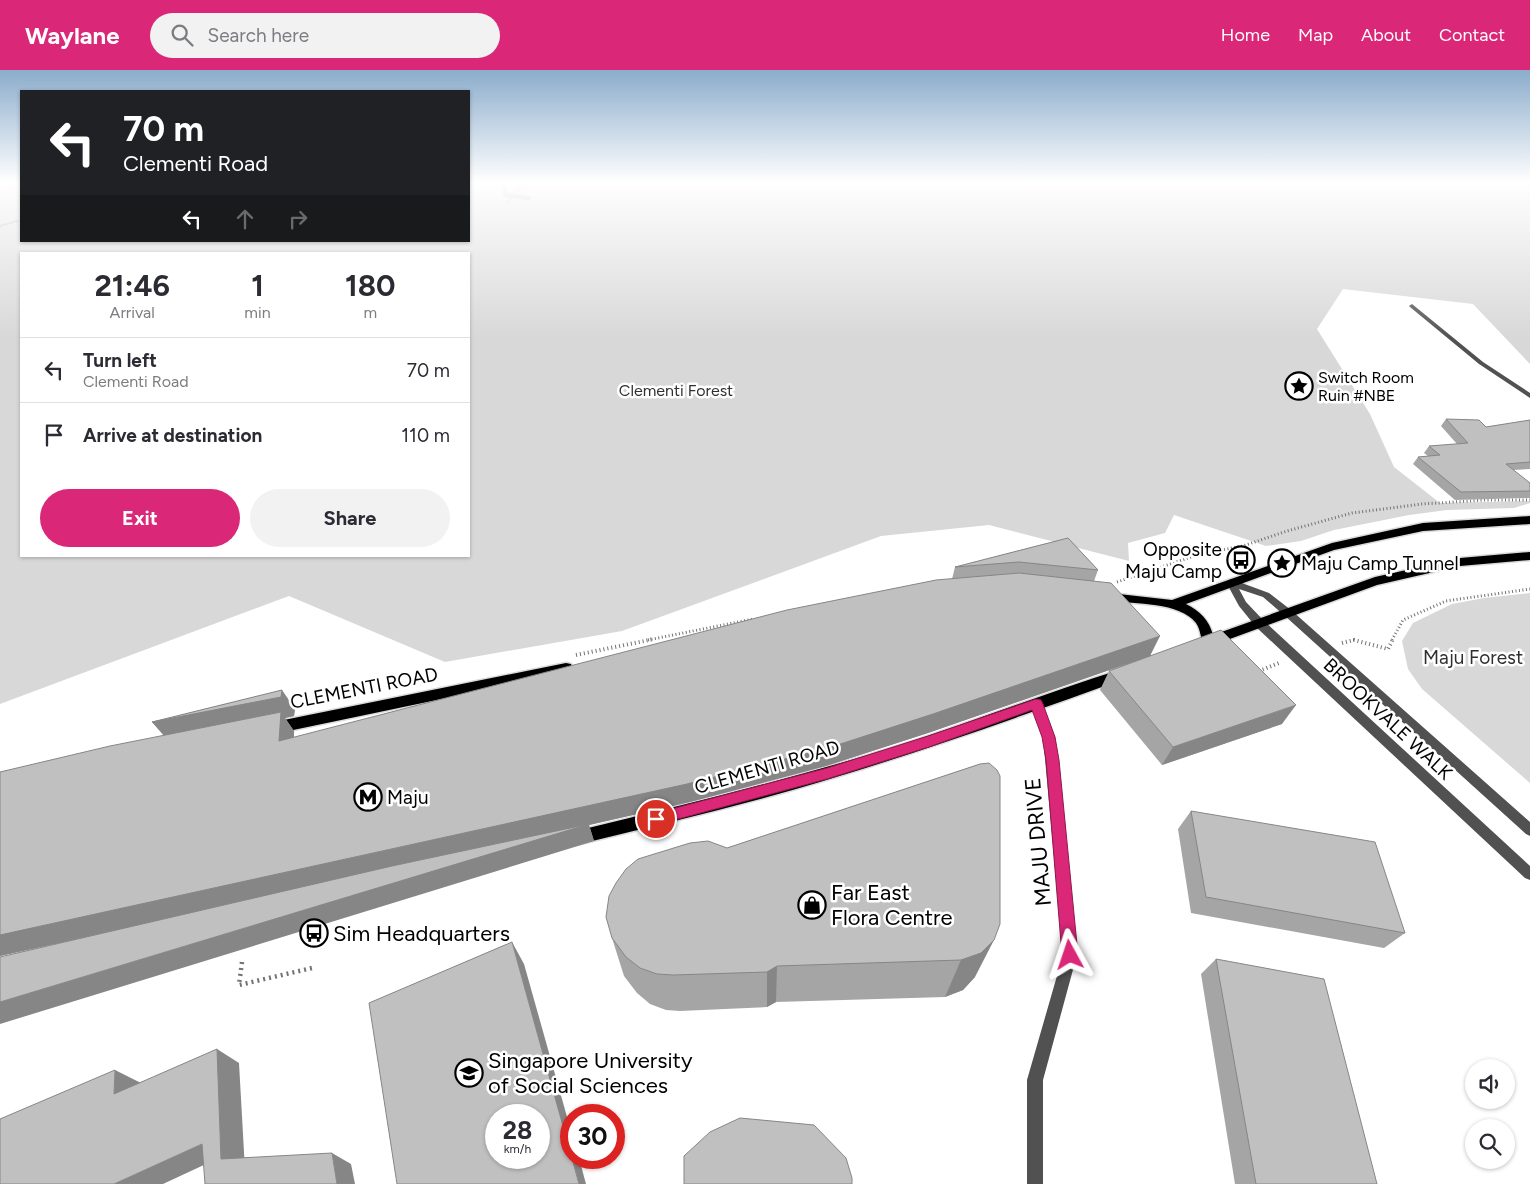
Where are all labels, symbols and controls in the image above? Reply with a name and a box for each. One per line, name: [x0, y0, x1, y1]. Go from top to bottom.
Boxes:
search box: [150, 13, 500, 58]
text: Waylane: [25, 21, 120, 50]
icon: search: [168, 21, 196, 49]
text: Search here: [208, 24, 309, 47]
text: Home: [1221, 24, 1270, 46]
text: Map: [1298, 24, 1333, 46]
text: About: [1361, 24, 1411, 46]
text: Contact: [1439, 24, 1505, 46]
text: 70 m: [123, 108, 204, 150]
icon: left: [40, 110, 105, 175]
text: Clementi Road: [123, 150, 268, 177]
icon: left: [178, 205, 206, 233]
icon: ahead: [231, 205, 259, 233]
icon: right: [284, 205, 312, 233]
text: 21:46: [94, 267, 170, 304]
text: 1: [251, 267, 264, 304]
text: 180: [345, 267, 396, 304]
text: Arrival: [110, 303, 155, 322]
text: min: [244, 303, 271, 322]
text: m: [364, 303, 377, 322]
text: Turn left: [83, 349, 157, 372]
icon: left: [40, 356, 68, 384]
text: 70 m: [407, 359, 450, 382]
place label: Switch Room Ruin #NBE: [1318, 368, 1414, 405]
place icon: Switch Room Ruin #NBE: [1284, 371, 1314, 401]
text: Clementi Road: [83, 372, 189, 391]
park label: Clementi Forest: [619, 381, 733, 400]
icon: arrive: [40, 421, 68, 449]
text: Arrive at destination: [83, 424, 262, 447]
text: 110 m: [401, 424, 450, 447]
button: Exit: [40, 489, 240, 547]
button: Share: [250, 489, 450, 547]
place label: Opposite Maju Camp: [1125, 538, 1222, 583]
bus stop icon: Opposite Maju Camp: [1226, 545, 1256, 575]
place icon: Maju Camp Tunnel: [1267, 548, 1297, 578]
place label: Maju Camp Tunnel: [1301, 552, 1459, 575]
park label: Maju Forest: [1423, 646, 1523, 669]
street label: BROOKVALE WALK: [1319, 653, 1457, 785]
street label: CLEMENTI ROAD: [288, 662, 440, 714]
street label: CLEMENTI ROAD: [692, 735, 842, 799]
street label: MAJU DRIVE: [1019, 777, 1057, 907]
metro station icon: Maju: [353, 782, 383, 812]
place label: Maju: [387, 786, 428, 809]
pin: [635, 798, 677, 840]
icon: arrive: [642, 805, 670, 833]
place label: Far East Flora Centre: [831, 879, 953, 931]
shop icon: Far East Flora Centre: [797, 890, 827, 920]
bus stop icon: Sim Headquarters: [299, 918, 329, 948]
place label: Sim Headquarters: [333, 920, 510, 947]
position arrow: [1043, 928, 1095, 980]
place label: Singapore University of Social Sciences: [488, 1047, 693, 1099]
school or university icon: Singapore University of Social Sciences: [454, 1058, 484, 1088]
map controls: [1465, 1059, 1515, 1169]
button: sound: [1465, 1059, 1515, 1109]
speed limit sign: 30: [560, 1104, 625, 1169]
text: 28: [503, 1115, 532, 1145]
button: search: [1465, 1119, 1515, 1169]
text: km/h: [504, 1142, 531, 1156]

